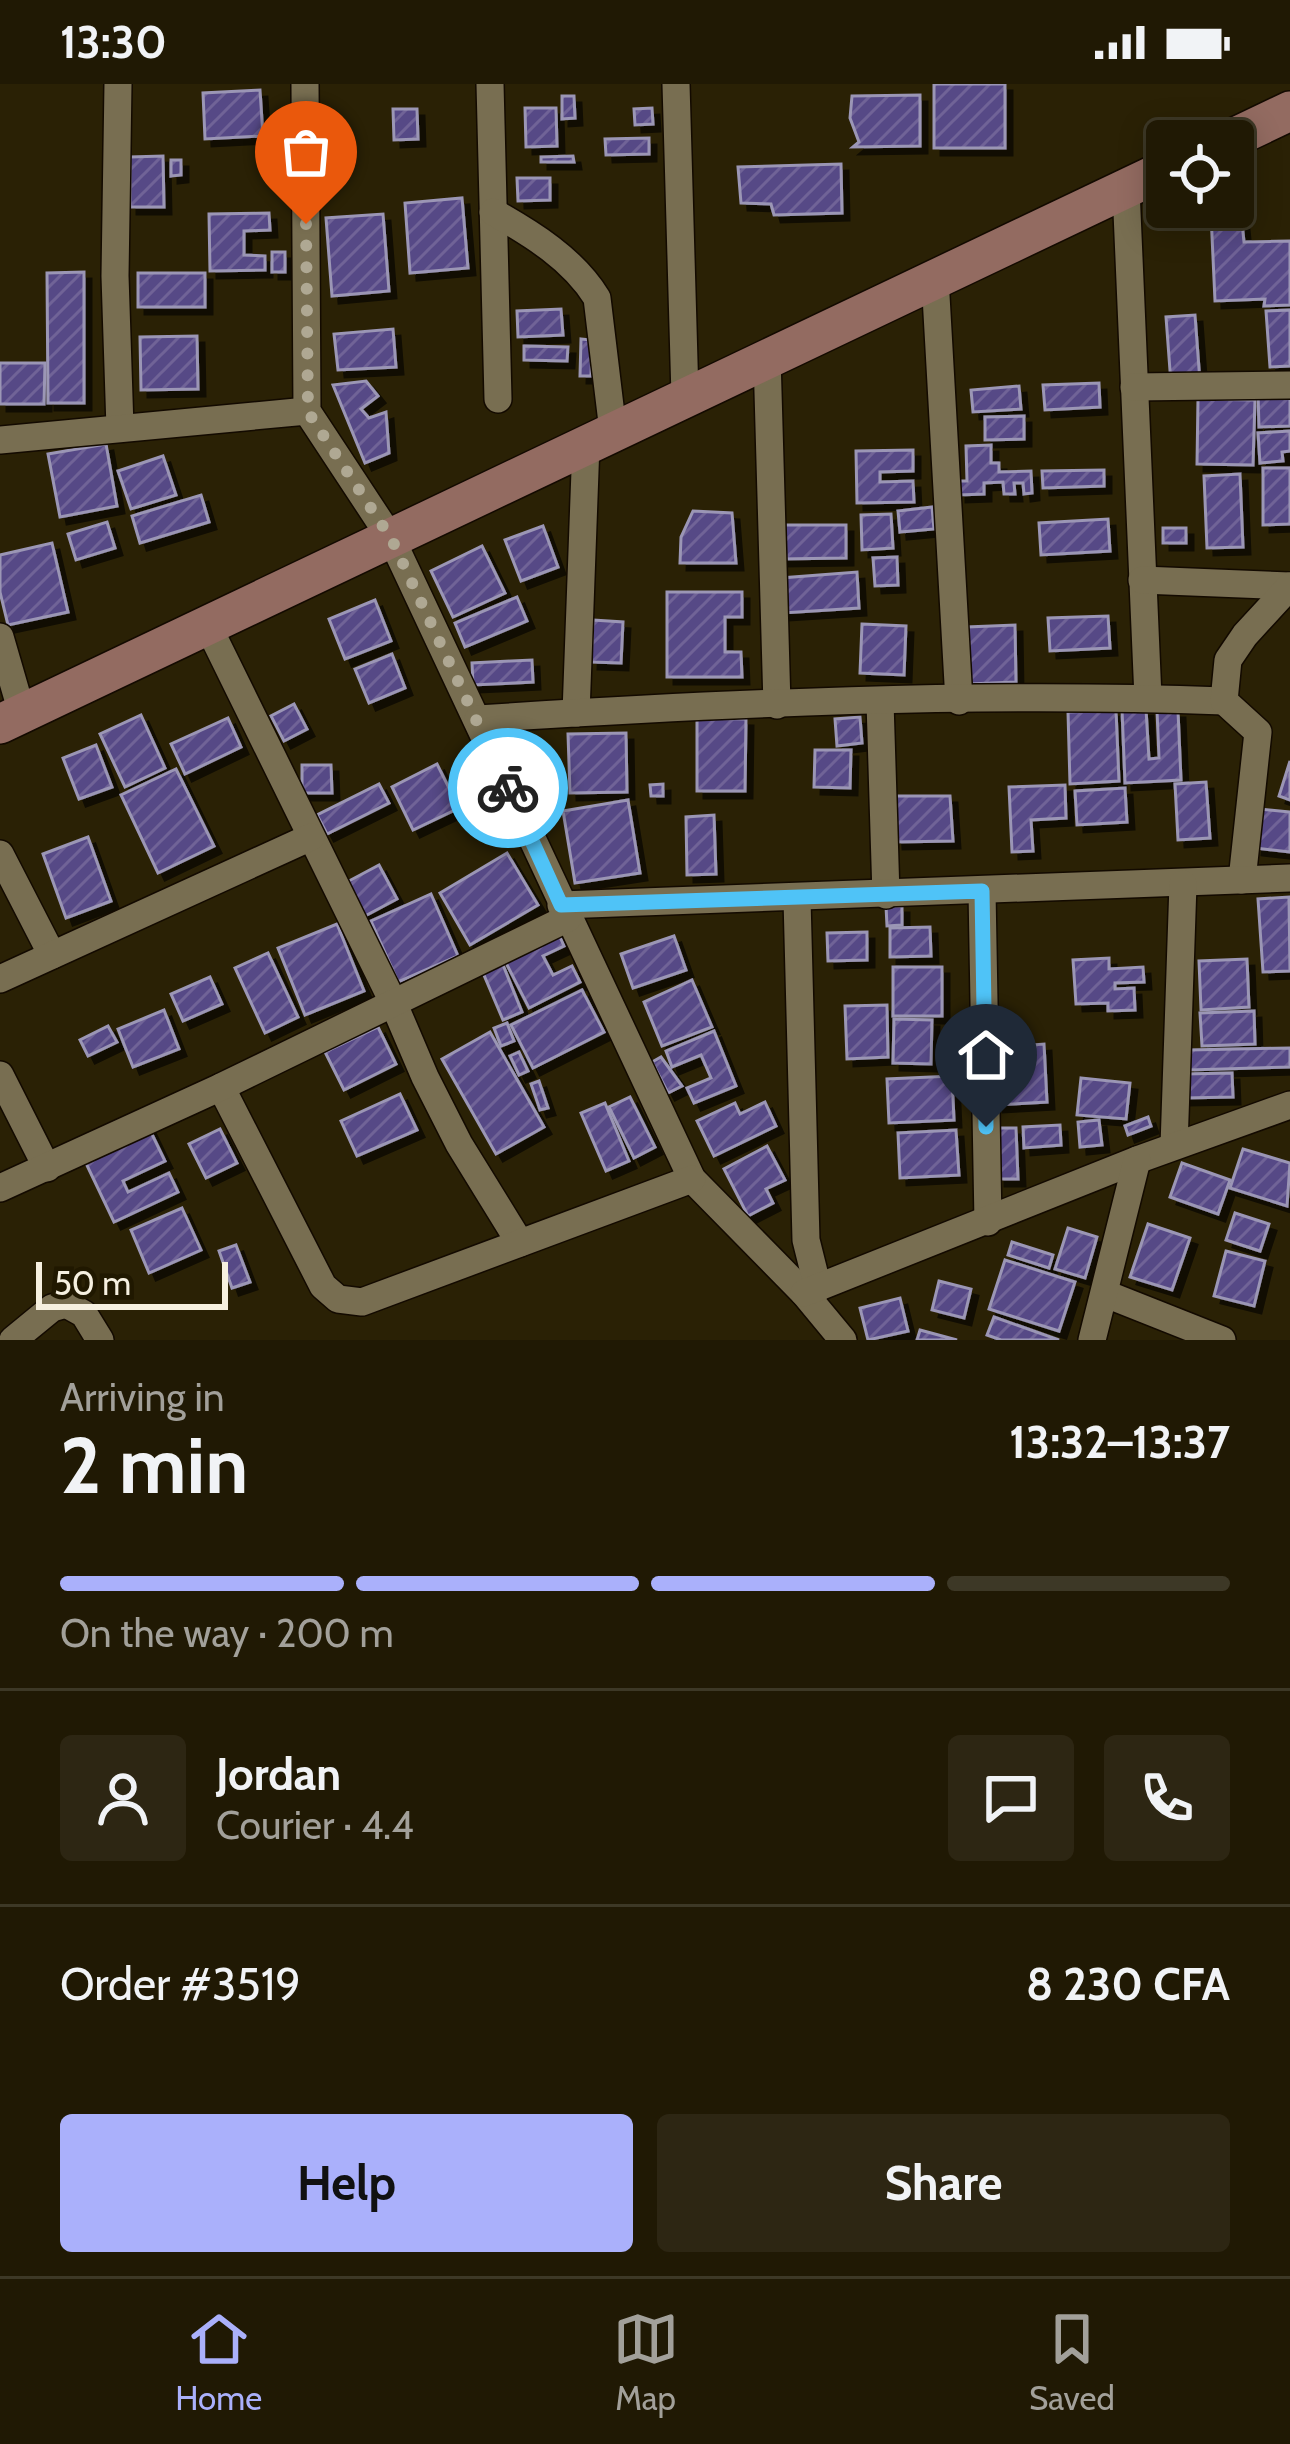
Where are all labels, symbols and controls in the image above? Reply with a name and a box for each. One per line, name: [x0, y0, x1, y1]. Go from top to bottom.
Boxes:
text: 13:30: [60, 15, 167, 69]
pin: [255, 101, 357, 224]
icon: bag: [273, 119, 339, 185]
map controls: [1146, 120, 1254, 228]
button: locate: [1146, 120, 1254, 228]
courier: [448, 728, 568, 848]
icon: bike: [475, 755, 541, 821]
pin: [935, 1004, 1037, 1127]
icon: home: [953, 1022, 1019, 1088]
scale bar: [36, 1256, 228, 1309]
text: 50 m: [54, 1263, 131, 1303]
text: Arriving in: [60, 1373, 224, 1421]
text: 13:32–13:37: [1009, 1415, 1230, 1469]
text: 2 min: [60, 1418, 248, 1513]
text: On the way · 200 m: [60, 1609, 394, 1657]
button: person: [60, 1735, 186, 1861]
button: chat: [948, 1735, 1074, 1861]
button: phone: [1104, 1735, 1230, 1861]
text: Jordan: [216, 1747, 341, 1801]
text: Courier · 4.4: [216, 1801, 414, 1849]
text: Order #3519: [60, 1957, 301, 2011]
text: 8 230 CFA: [1026, 1957, 1230, 2011]
button: Help: [60, 2114, 633, 2252]
button: Share: [657, 2114, 1230, 2252]
tab: Home: [175, 2306, 262, 2418]
tab: Map: [613, 2306, 679, 2418]
tab: Saved: [1029, 2306, 1115, 2418]

